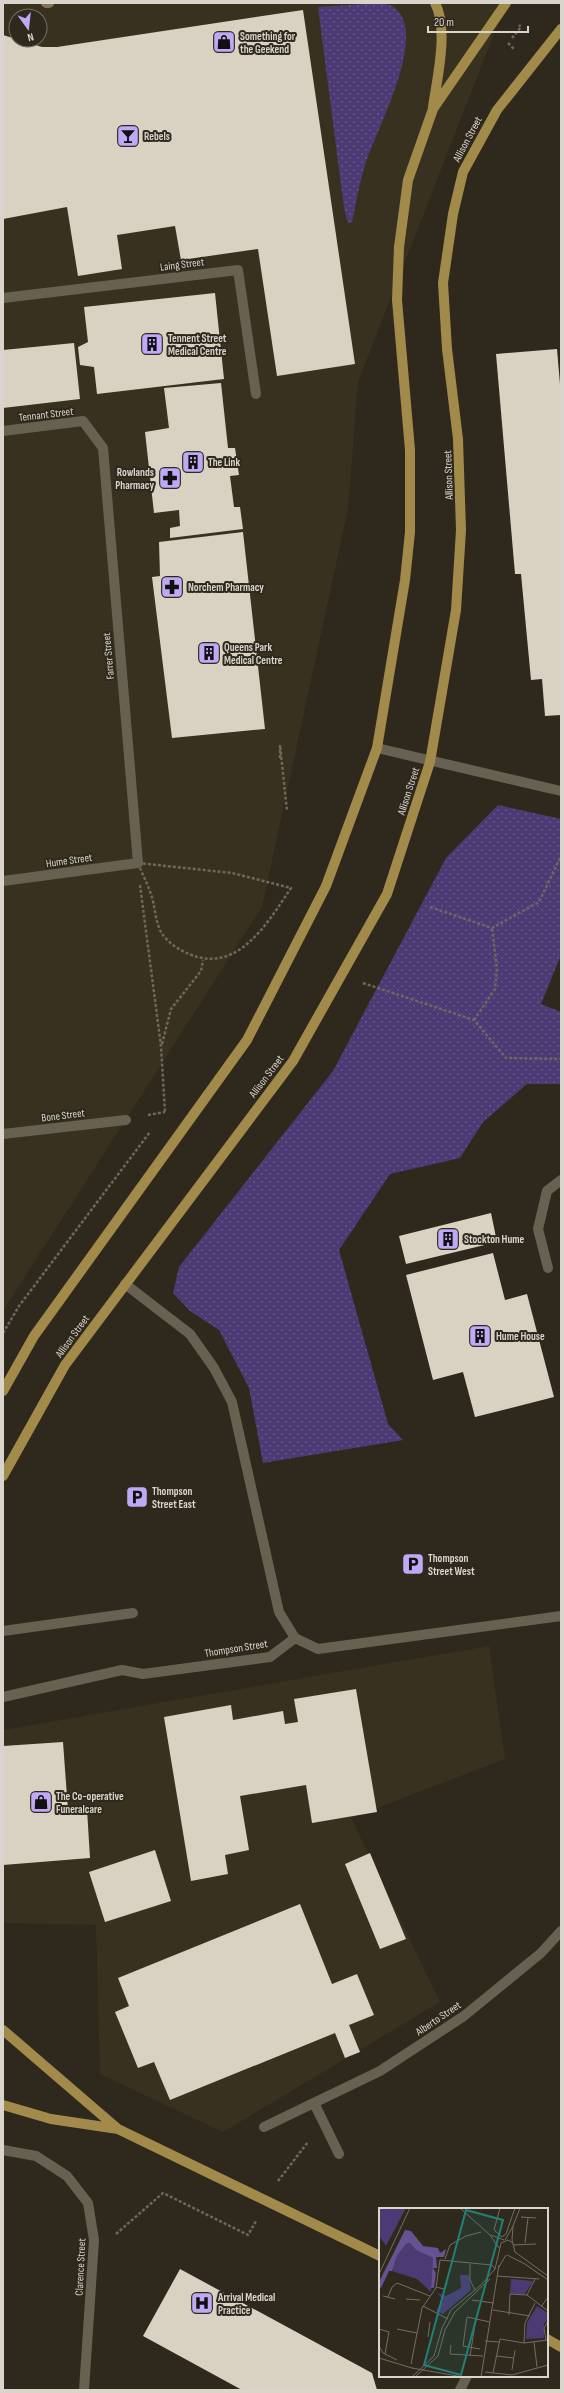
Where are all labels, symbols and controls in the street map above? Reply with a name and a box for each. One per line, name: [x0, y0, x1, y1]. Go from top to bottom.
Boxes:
north arrow: [8, 8, 48, 48]
scale bar: [428, 8, 528, 34]
text: 20 m: [434, 15, 454, 30]
shop icon: Something for the Geekend: [211, 29, 237, 55]
text: N: [26, 30, 35, 44]
place label: Something for the Geekend: [240, 30, 296, 56]
street label: Allison Street: [450, 114, 485, 165]
bar icon: Rebels: [115, 123, 141, 149]
place label: Rebels: [144, 130, 170, 143]
street label: Laing Street: [159, 255, 206, 274]
building icon: Tennent Street Medical Centre: [139, 331, 165, 357]
place label: Tennent Street Medical Centre: [168, 332, 227, 358]
street label: Tennant Street: [18, 405, 75, 424]
building icon: The Link: [180, 449, 206, 475]
street label: Allison Street: [441, 449, 456, 501]
place label: The Link: [208, 456, 240, 469]
pharmacy icon: Rowlands Pharmacy: [157, 465, 183, 491]
place label: Rowlands Pharmacy: [115, 466, 154, 492]
pharmacy icon: Norchem Pharmacy: [159, 574, 185, 600]
place label: Norchem Pharmacy: [188, 581, 264, 594]
street label: Farrer Street: [100, 631, 117, 680]
building icon: Queens Park Medical Centre: [196, 640, 222, 666]
place label: Queens Park Medical Centre: [224, 641, 283, 667]
street label: Allison Street: [394, 765, 422, 818]
street label: Hume Street: [45, 851, 94, 870]
street label: Allison Street: [246, 1052, 287, 1101]
street label: Bone Street: [41, 1106, 86, 1125]
building icon: Stockton Hume: [435, 1226, 461, 1252]
place label: Stockton Hume: [464, 1233, 525, 1246]
street label: Allison Street: [52, 1312, 93, 1361]
building icon: Hume House: [467, 1323, 493, 1349]
place label: Hume House: [496, 1330, 545, 1343]
parking icon: Thompson Street East: [124, 1484, 150, 1510]
place label: Thompson Street East: [152, 1485, 196, 1511]
parking icon: Thompson Street West: [400, 1551, 426, 1577]
place label: Thompson Street West: [428, 1552, 475, 1578]
street label: Thompson Street: [204, 1637, 269, 1660]
shop icon: The Co-operative Funeralcare: [28, 1789, 54, 1815]
place label: The Co-operative Funeralcare: [56, 1790, 124, 1816]
street label: Alberto Street: [412, 1998, 464, 2039]
inset map: [379, 2208, 548, 2377]
street label: Clarence Street: [73, 2237, 89, 2296]
hospital icon: Arrival Medical Practice: [189, 2290, 215, 2316]
place label: Arrival Medical Practice: [217, 2291, 275, 2317]

